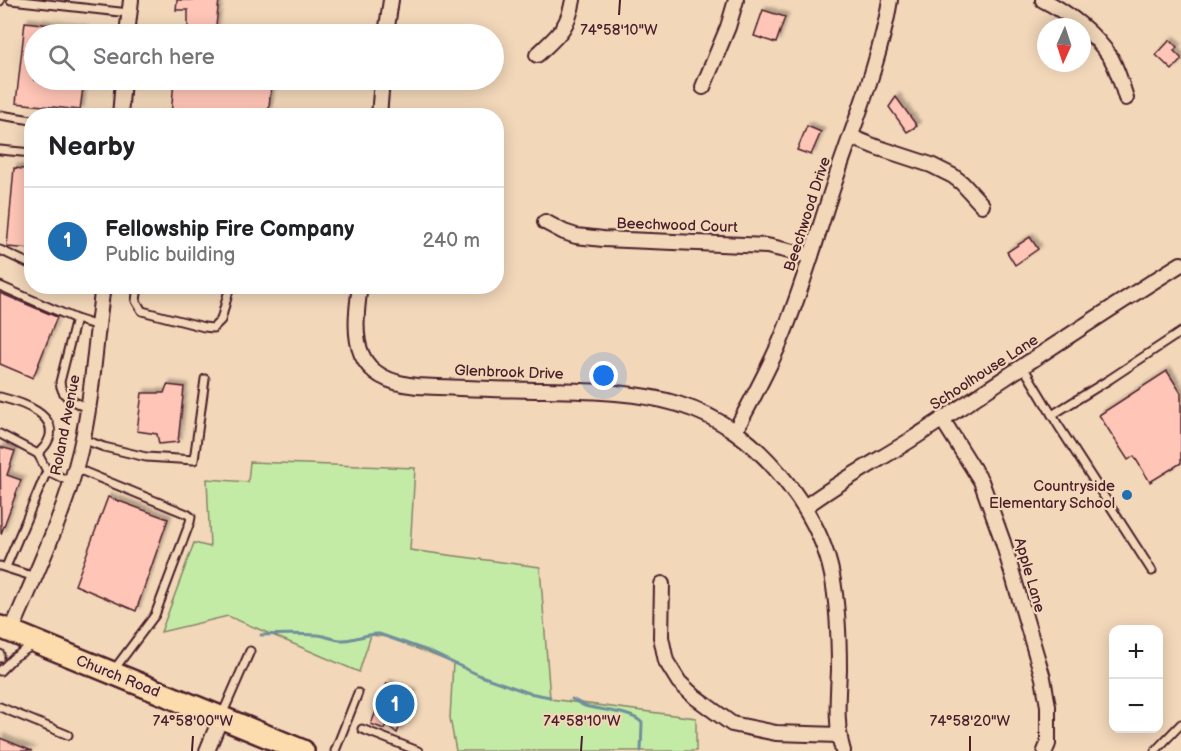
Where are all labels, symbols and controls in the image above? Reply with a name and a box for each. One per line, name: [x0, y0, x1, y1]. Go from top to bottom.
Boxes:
north arrow: [1037, 18, 1091, 72]
text: 74°58'10"W: [580, 21, 658, 40]
search box: [24, 24, 504, 90]
icon: search: [45, 41, 78, 74]
text: Search here: [93, 44, 215, 71]
text: Nearby: [48, 132, 135, 163]
street label: Beechwood Drive: [780, 154, 835, 274]
street label: Beechwood Court: [616, 214, 738, 237]
text: Fellowship Fire Company: [105, 216, 354, 243]
text: 1: [63, 229, 72, 253]
text: 240 m: [423, 229, 480, 253]
text: Public building: [105, 243, 235, 267]
street label: Schoolhouse Lane: [927, 330, 1042, 414]
street label: Glenbrook Drive: [454, 361, 564, 384]
your location: [589, 361, 618, 390]
street label: Roland Avenue: [46, 373, 85, 477]
place label: Countryside Elementary School: [989, 477, 1115, 513]
marker: Countryside Elementary School: [1120, 488, 1134, 502]
street label: Apple Lane: [1010, 536, 1049, 615]
map controls: [1109, 625, 1163, 733]
button: +: [1109, 625, 1163, 679]
street label: Church Road: [73, 651, 163, 702]
button: −: [1109, 679, 1163, 733]
pin: 1: [376, 682, 414, 726]
text: 74°58'00"W: [153, 712, 234, 731]
text: 74°58'10"W: [543, 712, 621, 731]
text: 74°58'20"W: [930, 712, 1011, 731]

